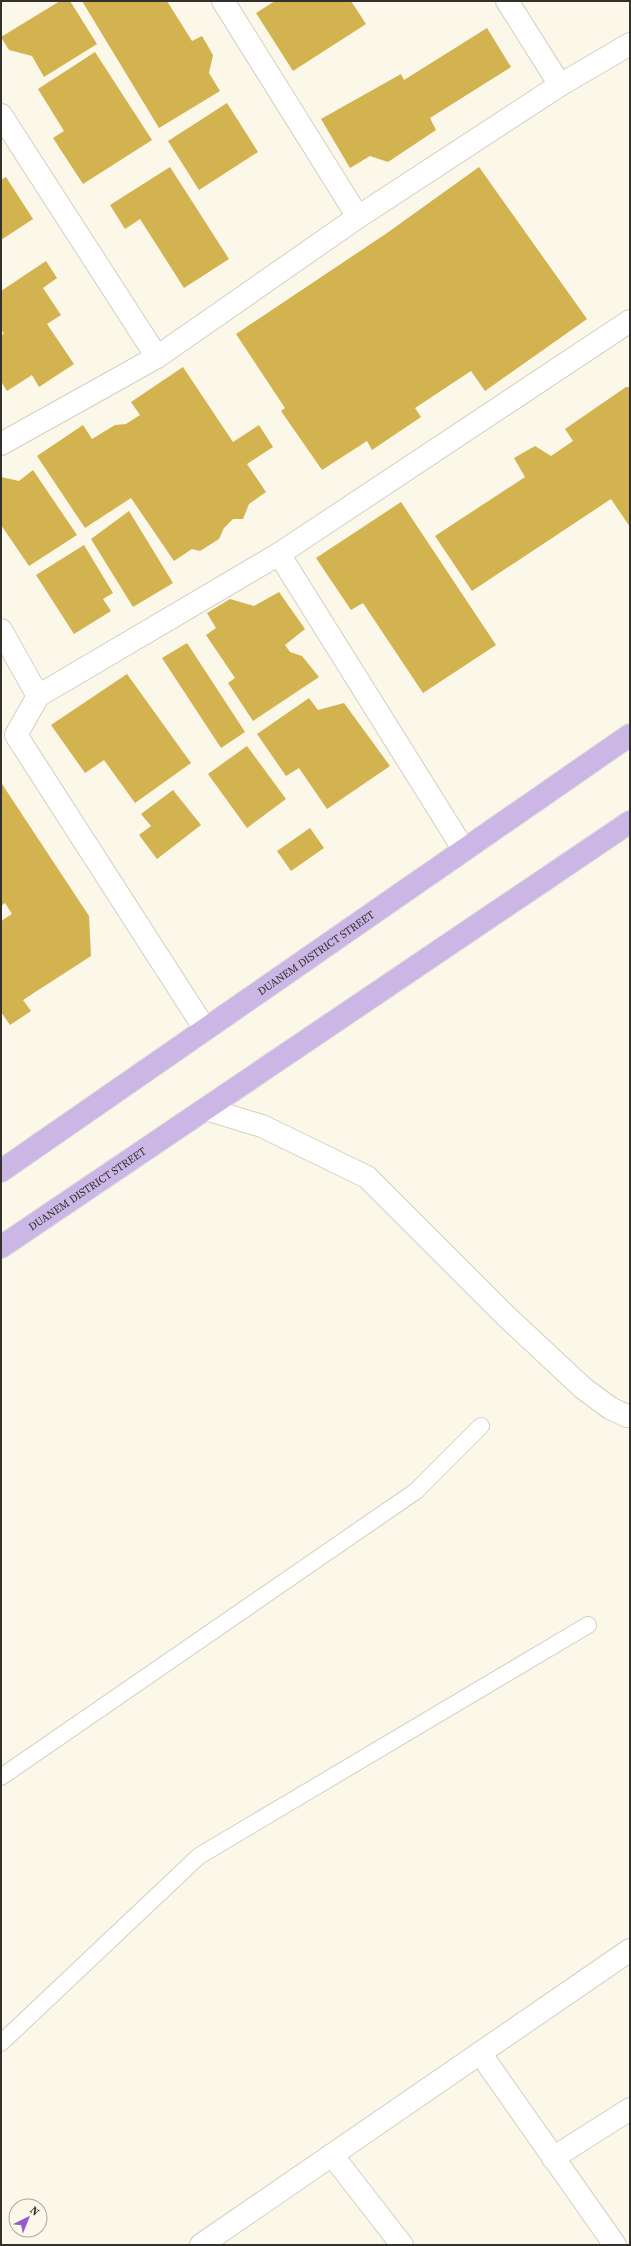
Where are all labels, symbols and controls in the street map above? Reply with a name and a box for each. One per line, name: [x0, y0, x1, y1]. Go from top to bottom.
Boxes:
street label: DUANEM DISTRICT STREET: [254, 907, 377, 999]
street label: DUANEM DISTRICT STREET: [25, 1143, 149, 1234]
north arrow: [8, 2198, 48, 2238]
text: N: [26, 2203, 43, 2219]

